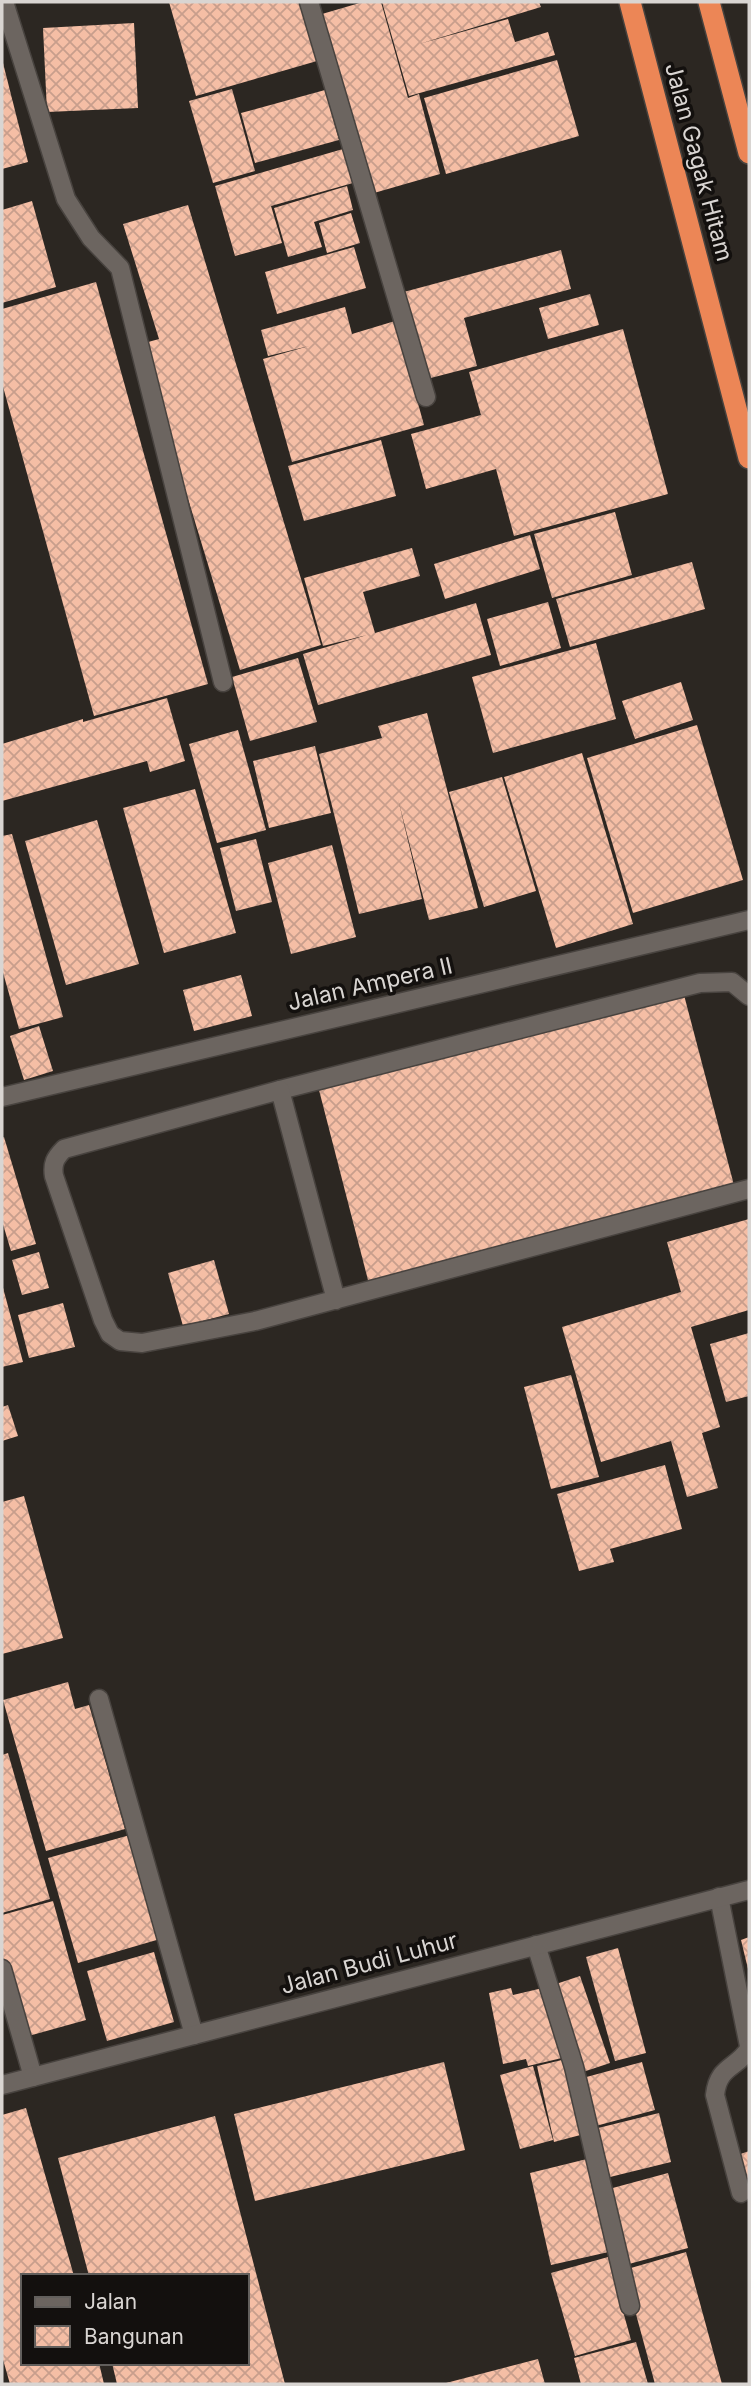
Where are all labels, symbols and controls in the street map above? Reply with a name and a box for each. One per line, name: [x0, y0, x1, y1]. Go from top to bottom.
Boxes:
street label: Jalan Gagak Hitam: [659, 60, 739, 264]
street label: Jalan Ampera II: [285, 951, 455, 1017]
street label: Jalan Budi Luhur: [278, 1926, 461, 2000]
legend: [21, 2274, 248, 2365]
text: Jalan: [84, 2289, 137, 2314]
text: Bangunan: [84, 2324, 184, 2349]

